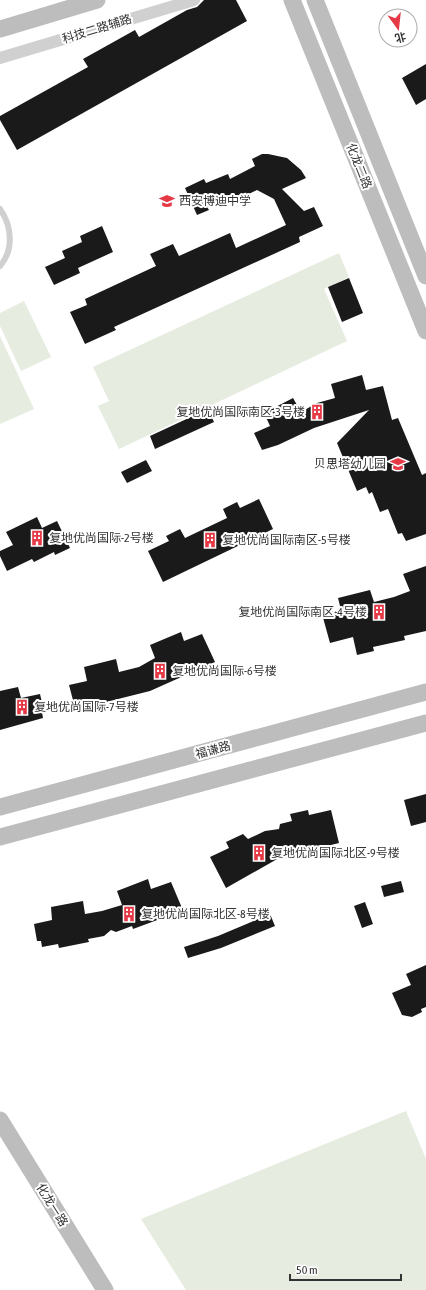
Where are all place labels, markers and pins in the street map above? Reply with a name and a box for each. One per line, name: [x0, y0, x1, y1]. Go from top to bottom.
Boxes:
school or university icon: 西安博迪中学: [158, 192, 176, 210]
place label: 西安博迪中学: [179, 194, 251, 208]
building icon: 复地优尚国际南区-3号楼: [308, 403, 326, 421]
place label: 复地优尚国际南区-3号楼: [176, 405, 305, 419]
school or university icon: 贝思塔幼儿园: [389, 455, 407, 473]
place label: 贝思塔幼儿园: [314, 457, 386, 471]
building icon: 复地优尚国际-2号楼: [28, 529, 46, 547]
place label: 复地优尚国际-2号楼: [49, 531, 154, 545]
building icon: 复地优尚国际南区-5号楼: [201, 531, 219, 549]
place label: 复地优尚国际南区-5号楼: [222, 533, 351, 547]
building icon: 复地优尚国际南区-4号楼: [370, 603, 388, 621]
place label: 复地优尚国际南区-4号楼: [238, 605, 367, 619]
building icon: 复地优尚国际-6号楼: [151, 662, 169, 680]
place label: 复地优尚国际-6号楼: [172, 664, 277, 678]
building icon: 复地优尚国际-7号楼: [13, 698, 31, 716]
place label: 复地优尚国际-7号楼: [34, 700, 139, 714]
building icon: 复地优尚国际北区-9号楼: [250, 844, 268, 862]
place label: 复地优尚国际北区-9号楼: [271, 846, 400, 860]
building icon: 复地优尚国际北区-8号楼: [120, 905, 138, 923]
place label: 复地优尚国际北区-8号楼: [141, 907, 270, 921]

